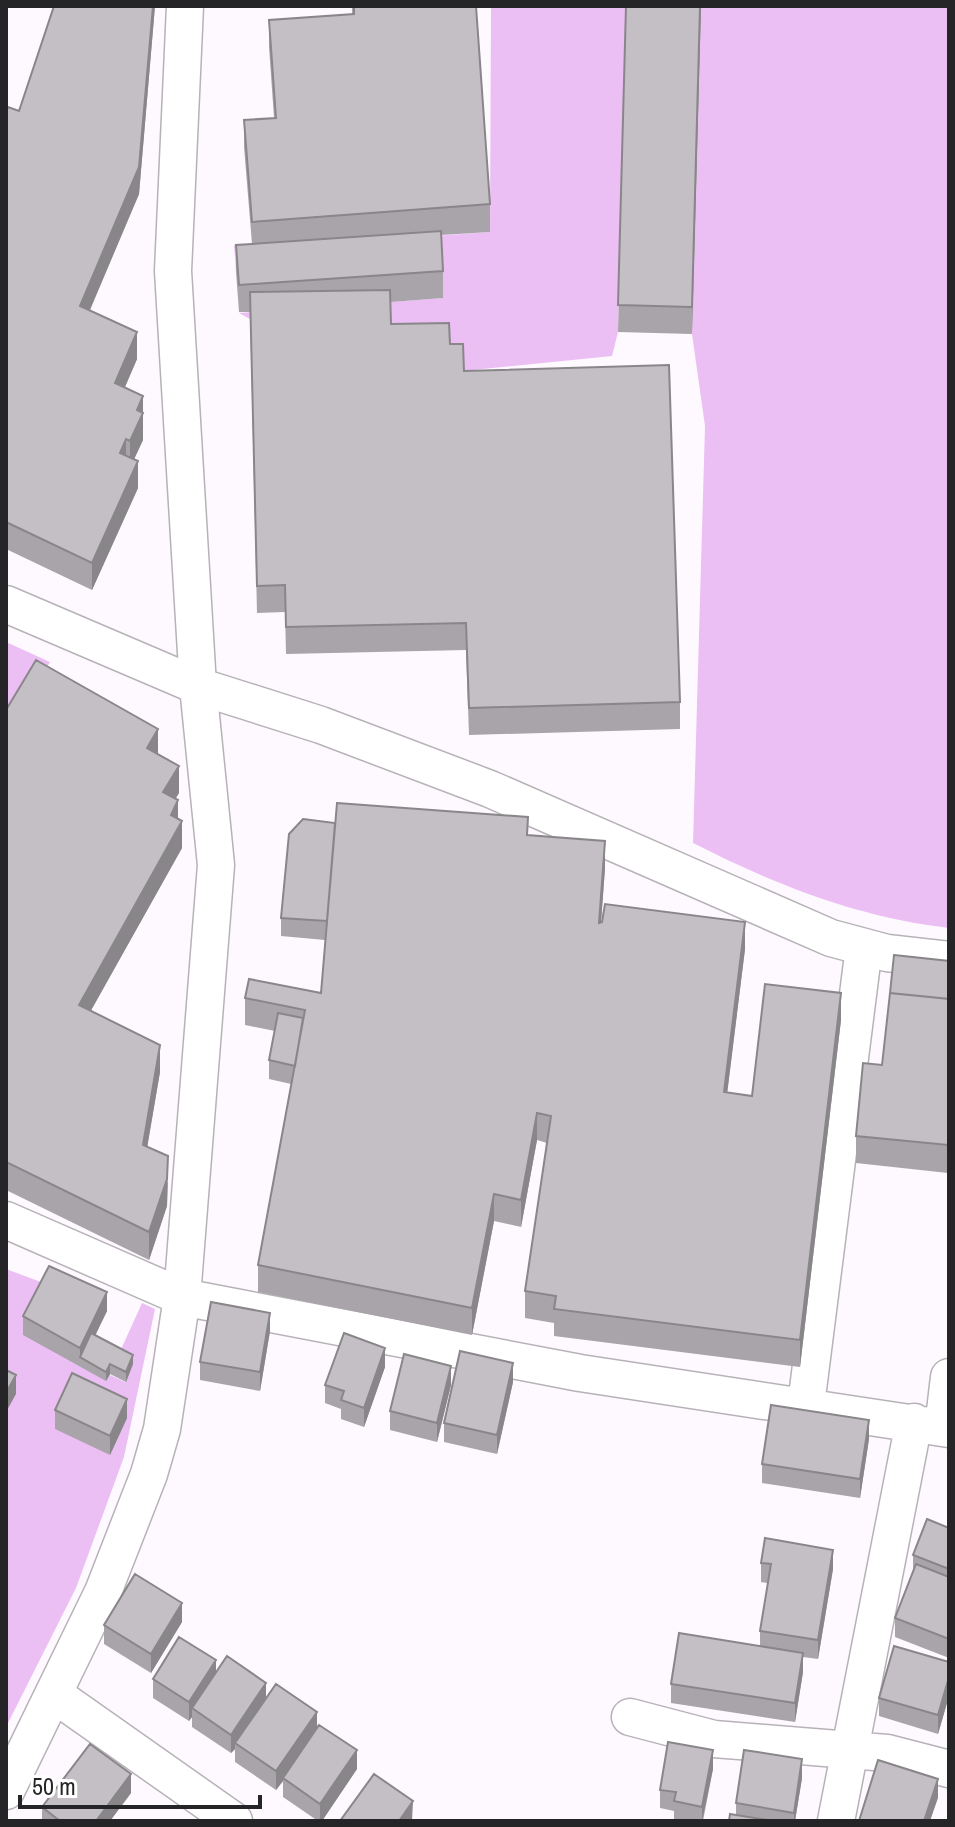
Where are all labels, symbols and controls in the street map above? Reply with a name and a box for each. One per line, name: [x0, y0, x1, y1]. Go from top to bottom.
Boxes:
scale bar: [20, 1759, 260, 1809]
text: 50 m: [32, 1770, 76, 1802]

